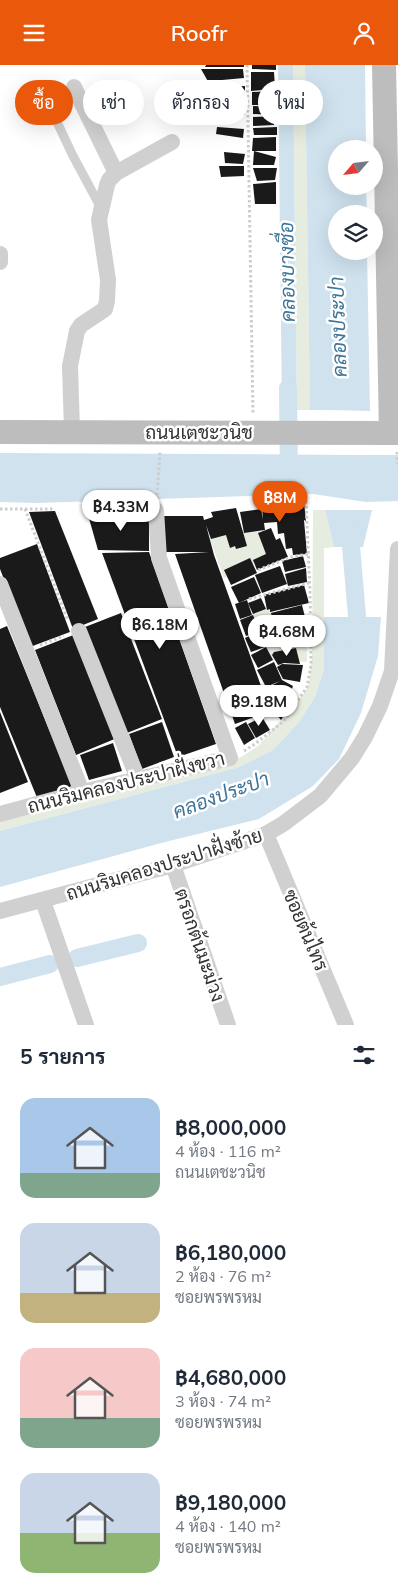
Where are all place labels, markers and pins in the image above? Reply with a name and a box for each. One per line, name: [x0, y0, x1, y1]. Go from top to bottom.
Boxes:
pin: ฿8M: [256, 481, 304, 523]
pin: ฿4.33M: [80, 489, 162, 532]
pin: ฿6.18M: [119, 607, 201, 650]
pin: ฿4.68M: [246, 615, 328, 657]
pin: ฿9.18M: [218, 685, 300, 727]

